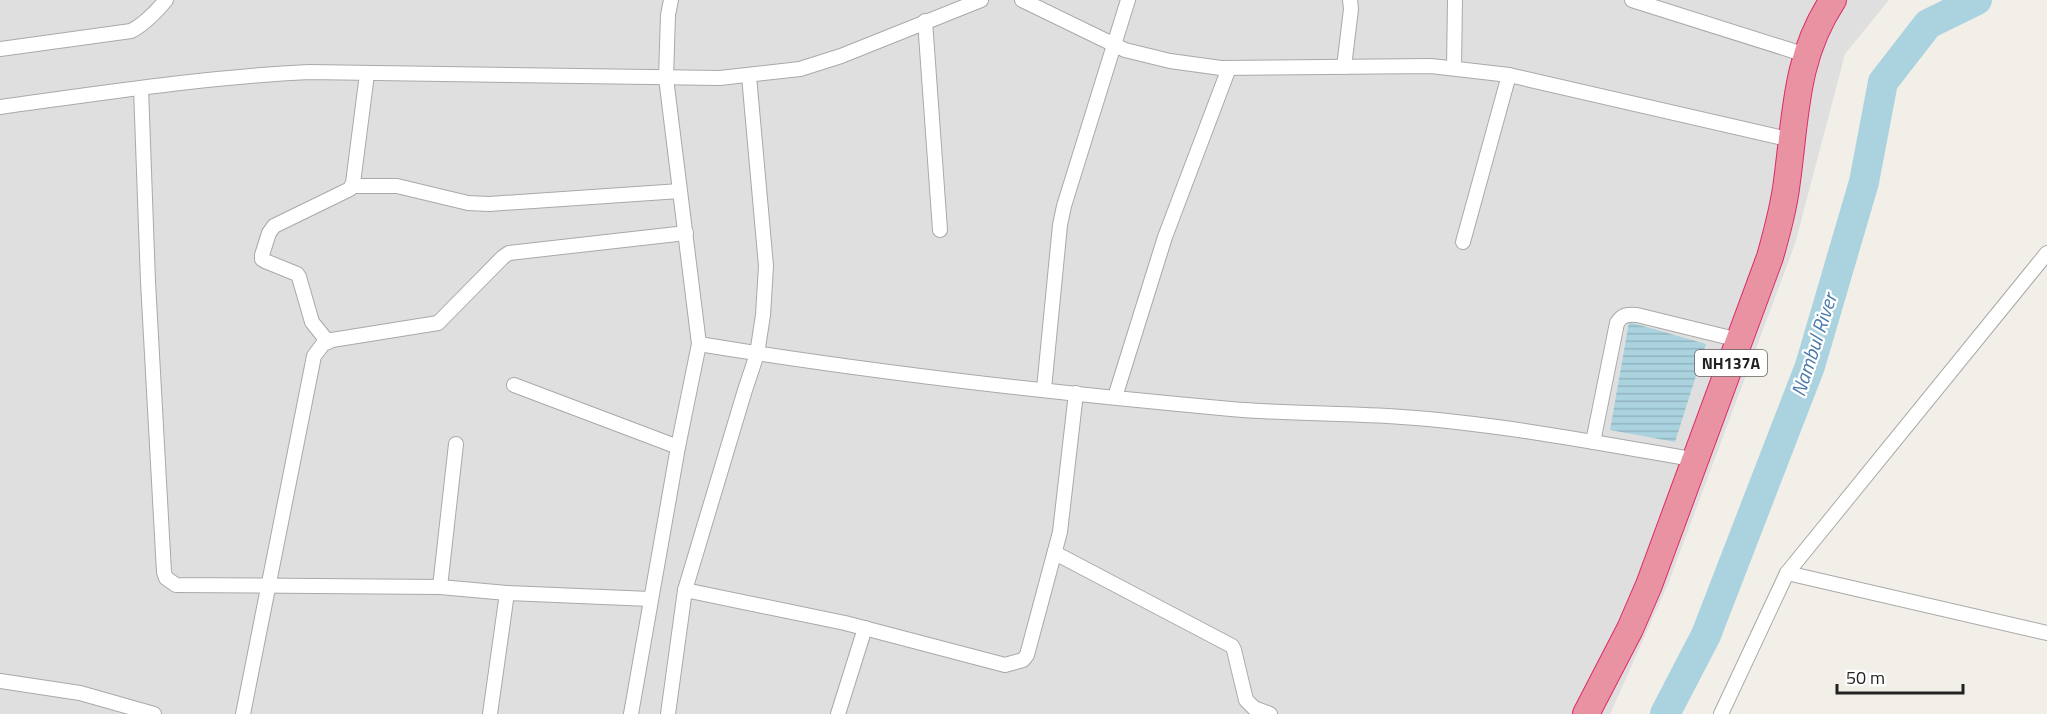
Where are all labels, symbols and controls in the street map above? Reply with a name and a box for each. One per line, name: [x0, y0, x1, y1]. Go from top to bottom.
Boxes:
water label: Nambul River: [1782, 287, 1846, 400]
road number: NH137A: [1695, 350, 1767, 376]
scale bar: [1837, 657, 1963, 695]
text: 50 m: [1846, 664, 1885, 691]

